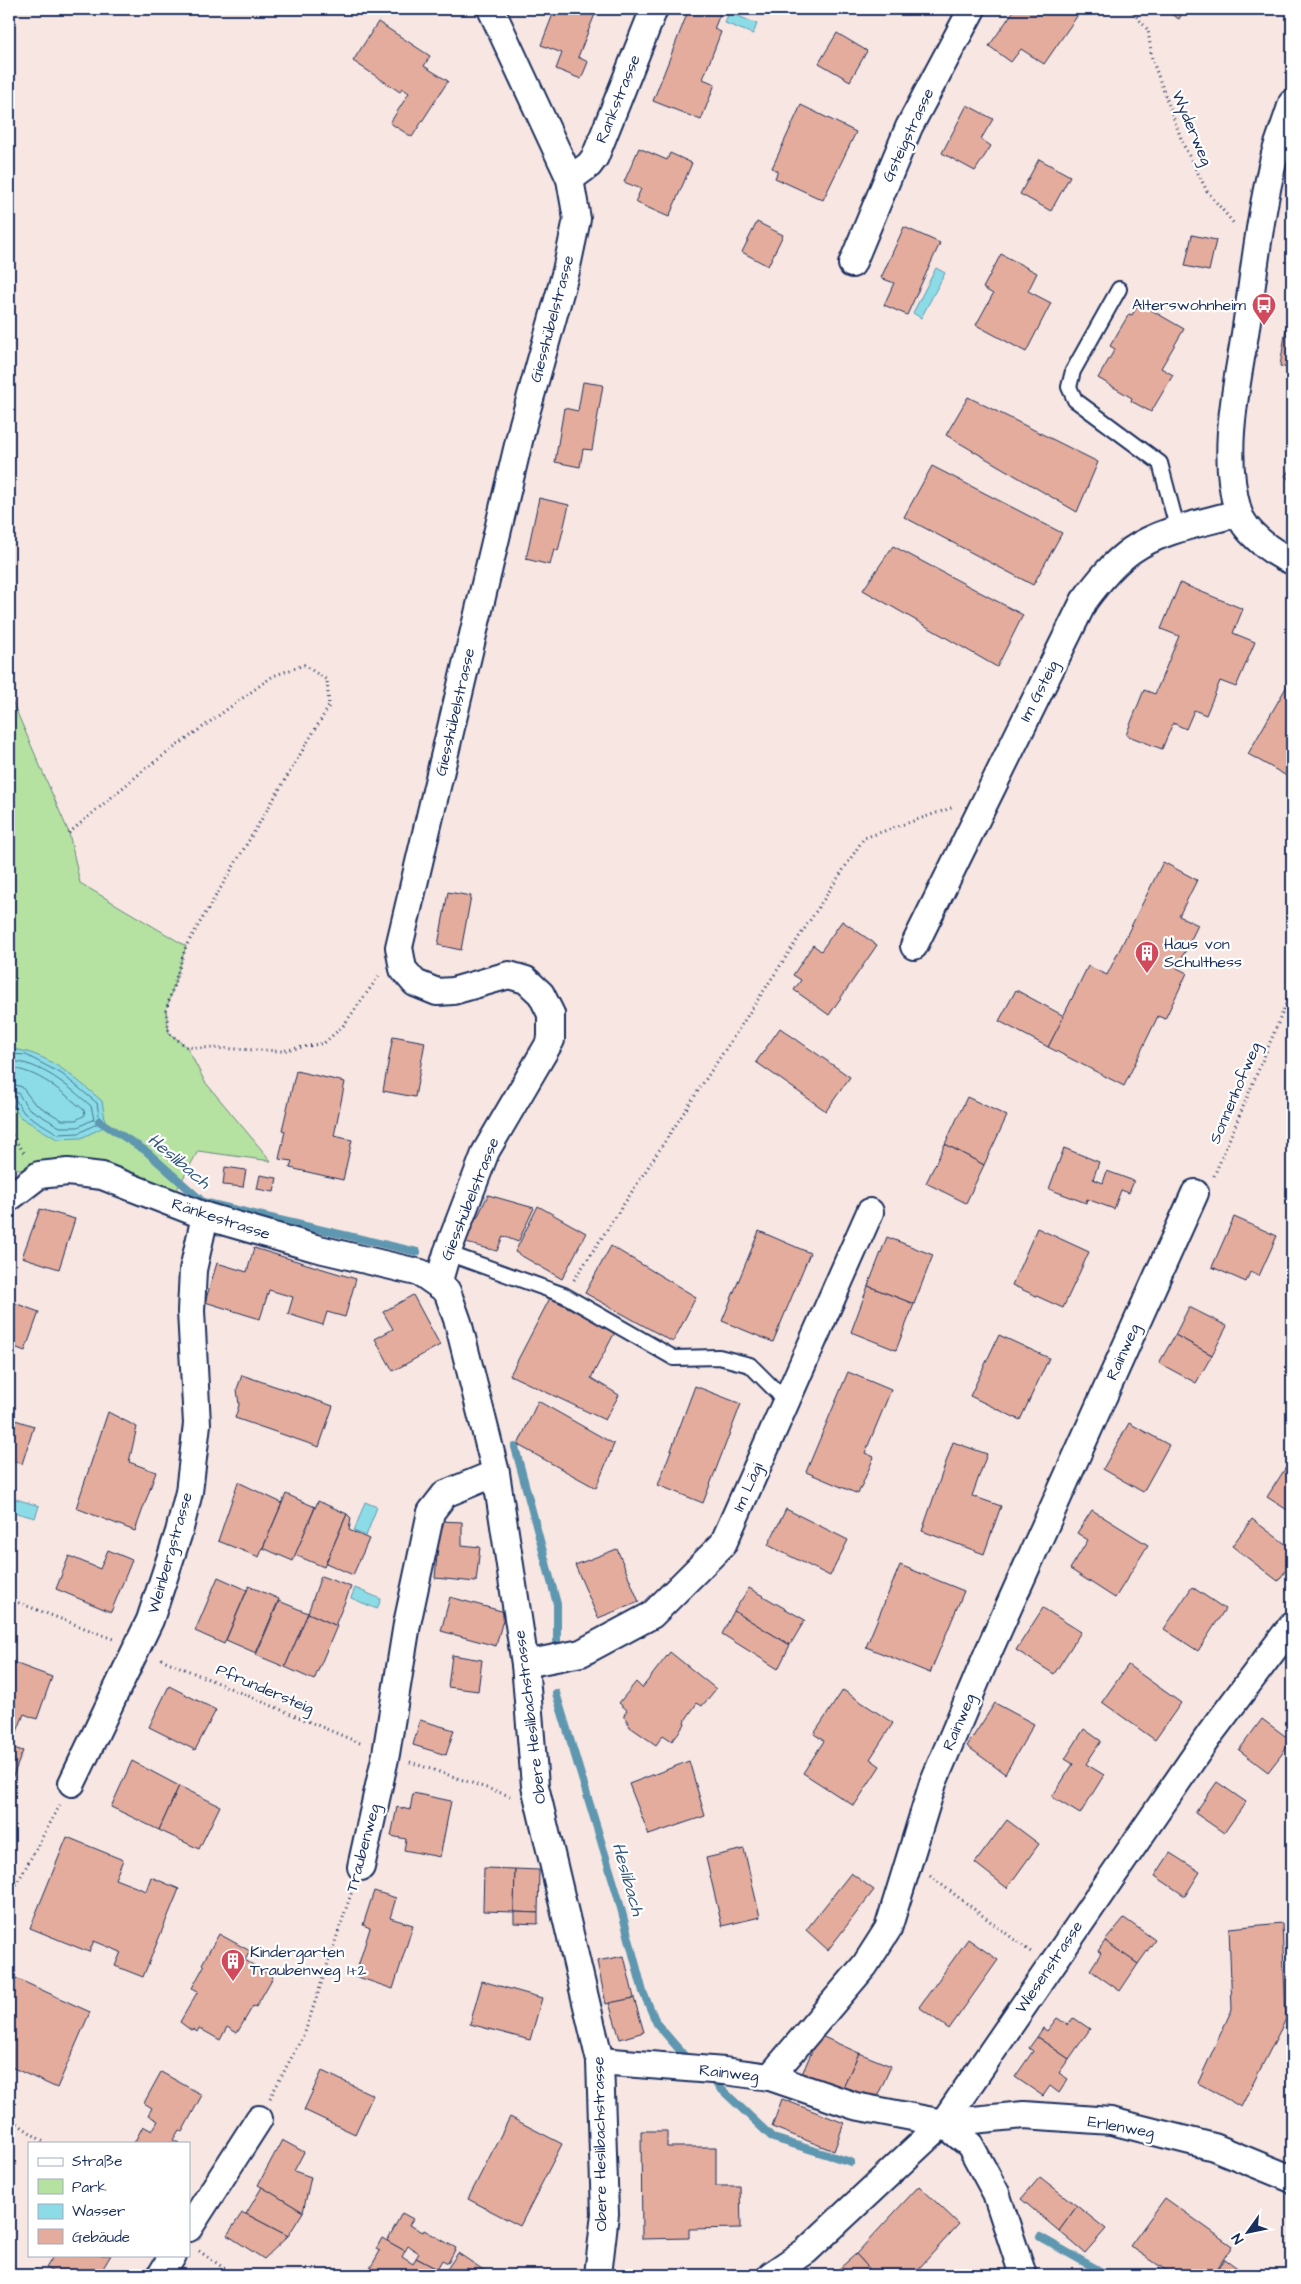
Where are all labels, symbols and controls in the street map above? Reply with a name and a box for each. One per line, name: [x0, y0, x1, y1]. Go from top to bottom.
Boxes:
street label: Rankstrasse: [590, 51, 646, 146]
street label: Gsteigstrasse: [877, 84, 940, 186]
street label: Wyderweg: [1165, 87, 1218, 169]
street label: Giesshübelstrasse: [524, 253, 580, 385]
bus stop icon: Alterswohnheim: [1251, 292, 1277, 326]
place label: Alterswohnheim: [1132, 294, 1247, 316]
street label: Giesshübelstrasse: [430, 646, 480, 778]
street label: Im Gsteig: [1014, 657, 1065, 726]
place label: Haus von Schulthess: [1164, 933, 1242, 973]
building icon: Haus von Schulthess: [1134, 940, 1160, 974]
street label: Sonnenhofweg: [1204, 1039, 1267, 1147]
water label: Heslibach: [142, 1127, 217, 1195]
street label: Giesshübelstrasse: [435, 1134, 505, 1264]
street label: Ränkestrasse: [169, 1193, 273, 1245]
street label: Rainweg: [1101, 1320, 1146, 1384]
street label: Im Lägi: [728, 1459, 770, 1515]
street label: Weinbergstrasse: [142, 1490, 199, 1616]
street label: Obere Heslibachstrasse: [508, 1629, 552, 1805]
street label: Pfrundersteig: [212, 1659, 317, 1720]
street label: Rainweg: [937, 1690, 982, 1754]
street label: Traubenweg: [341, 1801, 386, 1895]
water label: Heslibach: [606, 1840, 651, 1919]
street label: Wiesenstrasse: [1010, 1916, 1088, 2018]
place label: Kindergarten Traubenweg 1+2: [250, 1941, 367, 1982]
building icon: Kindergarten Traubenweg 1+2: [220, 1948, 246, 1982]
street label: Obere Heslibachstrasse: [587, 2056, 613, 2232]
street label: Rainweg: [698, 2059, 760, 2088]
street label: Erlenweg: [1086, 2110, 1156, 2145]
legend: [28, 2142, 190, 2256]
text: Straße: [72, 2151, 122, 2172]
text: Park: [72, 2177, 107, 2198]
text: Wasser: [72, 2201, 125, 2222]
north arrow: [1224, 2206, 1274, 2256]
text: Gebäude: [72, 2227, 130, 2248]
text: N: [1227, 2229, 1249, 2248]

